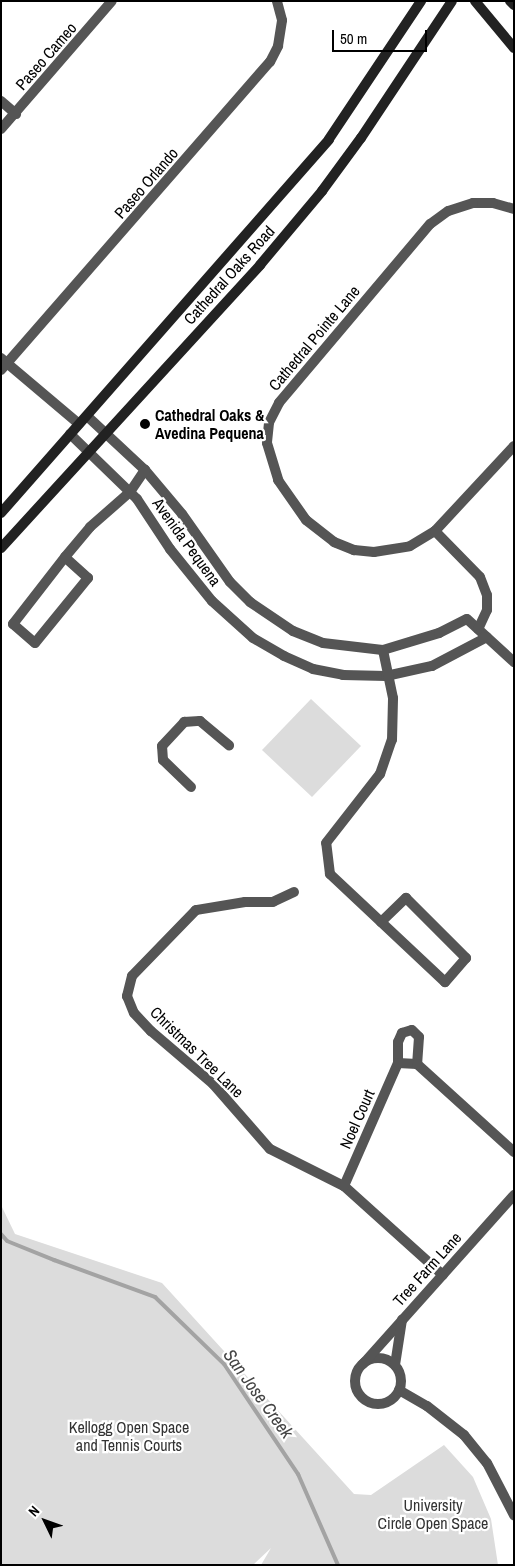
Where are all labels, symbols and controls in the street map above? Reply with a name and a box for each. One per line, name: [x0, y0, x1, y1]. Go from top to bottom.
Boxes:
street label: Paseo Cameo: [11, 18, 81, 94]
scale bar: [335, 20, 430, 52]
text: 50 m: [340, 28, 367, 49]
street label: Paseo Orlando: [110, 144, 182, 222]
street label: Cathedral Oaks Road: [180, 222, 278, 328]
street label: Cathedral Pointe Lane: [264, 282, 364, 394]
place label: Cathedral Oaks & Avedina Pequena: [155, 405, 264, 443]
marker: Cathedral Oaks & Avedina Pequena: [139, 418, 151, 430]
street label: Avenida Pequena: [149, 494, 225, 590]
street label: Christmas Tree Lane: [146, 1002, 248, 1102]
street label: Noel Court: [335, 1086, 379, 1152]
street label: Tree Farm Lane: [389, 1228, 465, 1310]
water label: San Jose Creek: [218, 1345, 298, 1443]
park label: Kellogg Open Space and Tennis Courts: [69, 1417, 189, 1455]
park label: University Circle Open Space: [378, 1495, 488, 1533]
north arrow: [20, 1496, 70, 1546]
text: N: [24, 1502, 43, 1520]

